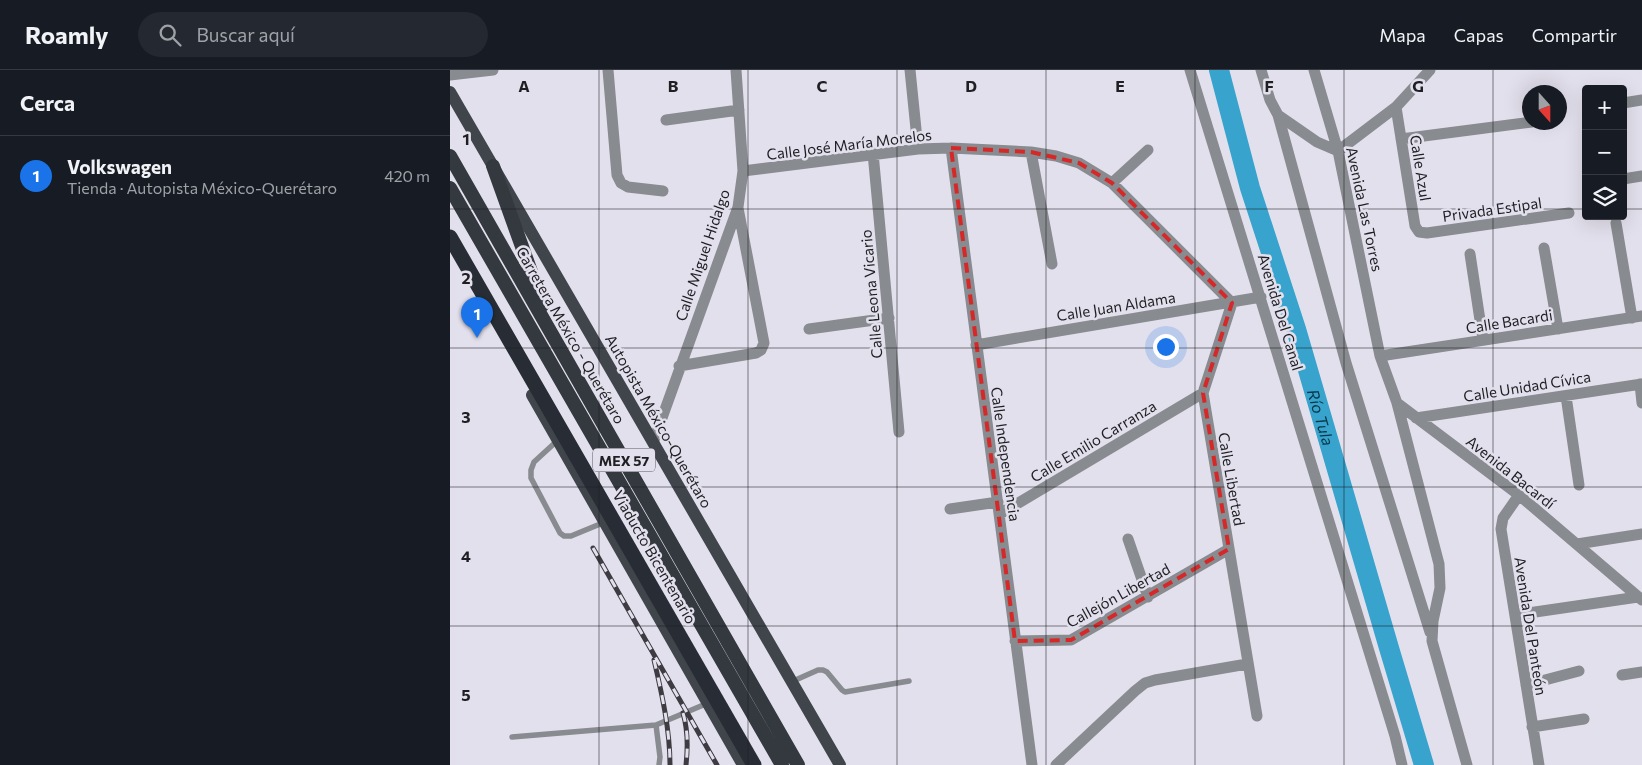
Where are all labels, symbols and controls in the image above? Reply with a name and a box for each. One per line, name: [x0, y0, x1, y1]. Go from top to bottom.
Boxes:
search box: [138, 12, 488, 57]
text: Roamly: [25, 20, 108, 49]
icon: search: [156, 21, 184, 49]
text: Buscar aquí: [196, 23, 295, 46]
text: Mapa: [1379, 24, 1426, 46]
text: Capas: [1454, 24, 1504, 46]
text: Compartir: [1532, 24, 1617, 46]
text: A: [518, 76, 530, 95]
text: B: [668, 76, 679, 95]
text: C: [817, 76, 828, 95]
text: D: [965, 76, 977, 95]
text: E: [1115, 76, 1125, 95]
text: F: [1264, 76, 1274, 95]
text: G: [1412, 76, 1424, 95]
north arrow: [1522, 85, 1567, 130]
map controls: [1582, 85, 1627, 220]
button: +: [1582, 85, 1627, 130]
text: Cerca: [20, 90, 75, 115]
street label: Calle José María Morelos: [765, 125, 933, 163]
text: 1: [462, 129, 470, 148]
button: −: [1582, 130, 1627, 175]
street label: Calle Azul: [1407, 134, 1435, 202]
street label: Avenida Las Torres: [1343, 145, 1387, 273]
text: Volkswagen: [67, 155, 172, 178]
text: 1: [32, 166, 40, 185]
text: 420 m: [384, 166, 430, 185]
button: layers: [1582, 175, 1627, 220]
text: Tienda · Autopista México-Querétaro: [67, 178, 337, 197]
street label: Calle Miguel Hidalgo: [671, 187, 733, 323]
street label: Privada Estipal: [1441, 193, 1543, 225]
street label: Calle Leona Vicario: [856, 229, 886, 359]
street label: Carretera México - Querétaro: [513, 243, 629, 427]
street label: Avenida Del Canal: [1255, 252, 1307, 372]
text: 2: [461, 268, 471, 287]
street label: Calle Juan Aldama: [1055, 288, 1177, 324]
pin: 1: [461, 297, 493, 338]
street label: Calle Bacardi: [1464, 305, 1554, 337]
street label: Autopista México-Querétaro: [602, 331, 716, 511]
your location: [1153, 334, 1179, 360]
street label: Calle Unidad Cívica: [1462, 367, 1592, 405]
street label: Calle Independencia: [988, 386, 1024, 522]
water label: Río Tula: [1304, 387, 1339, 447]
street label: Calle Emilio Carranza: [1027, 396, 1159, 486]
text: 3: [461, 407, 471, 426]
street label: Calle Libertad: [1215, 431, 1249, 527]
street label: Avenida Bacardí: [1463, 432, 1560, 513]
road number: MEX 57: [593, 448, 655, 472]
street label: Viaducto Bicentenario: [609, 487, 701, 627]
text: 4: [461, 546, 471, 565]
street label: Avenida Del Panteón: [1511, 555, 1551, 697]
street label: Callejón Libertad: [1063, 559, 1173, 631]
text: 5: [461, 685, 471, 704]

